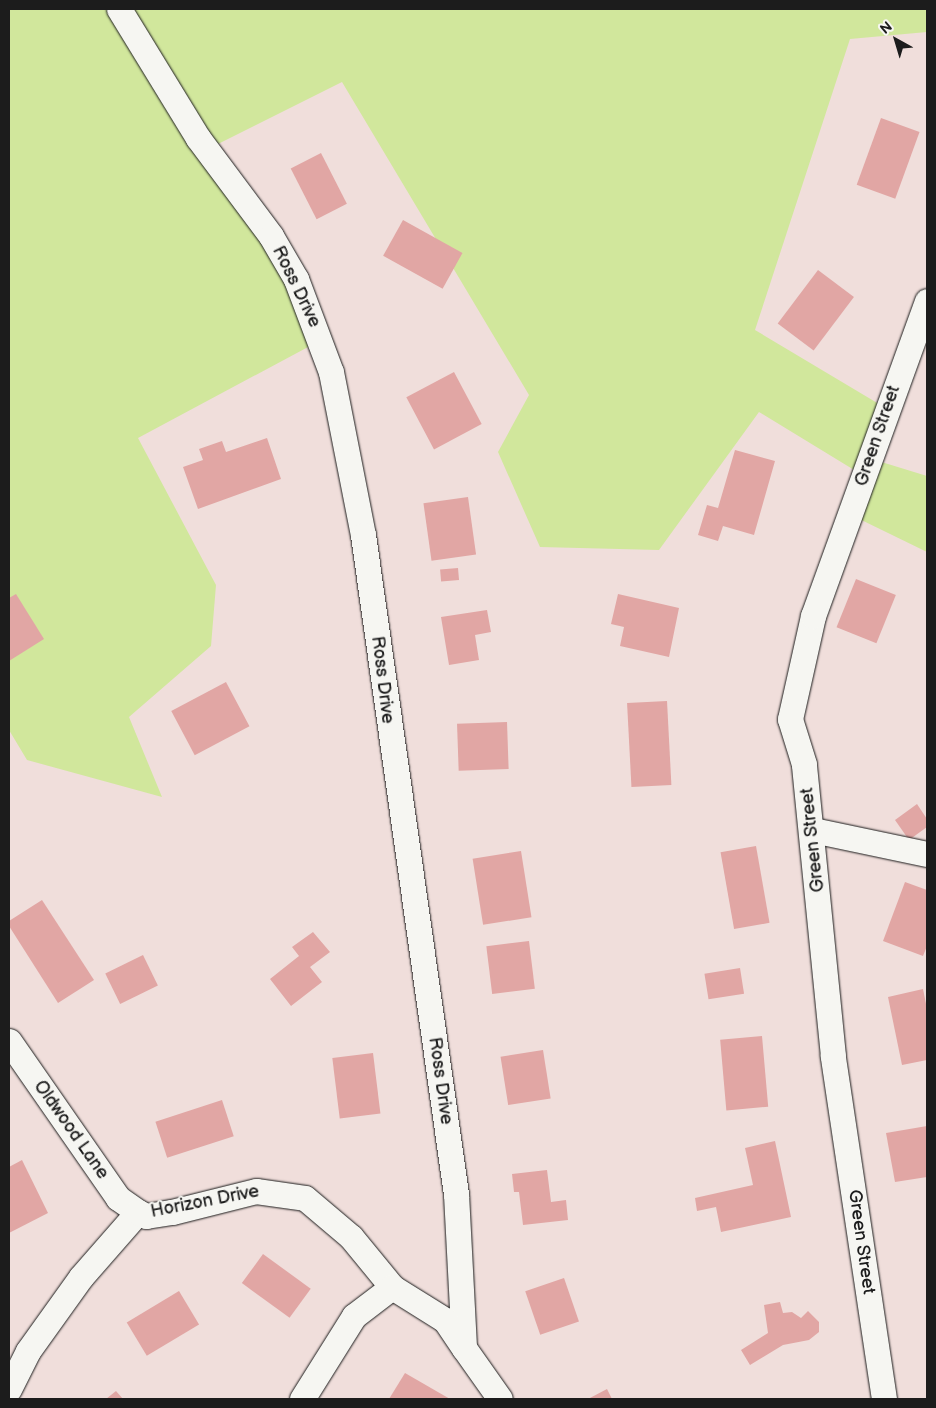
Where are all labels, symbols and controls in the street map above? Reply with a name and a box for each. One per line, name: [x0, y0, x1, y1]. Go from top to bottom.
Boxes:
north arrow: [871, 15, 921, 65]
text: N: [877, 18, 896, 38]
street label: Ross Drive: [267, 243, 325, 331]
street label: Green Street: [851, 383, 905, 489]
street label: Ross Drive: [366, 635, 398, 725]
street label: Green Street: [797, 786, 829, 894]
street label: Ross Drive: [423, 1036, 457, 1126]
street label: Oldwood Lane: [29, 1076, 113, 1184]
street label: Horizon Drive: [149, 1181, 261, 1223]
street label: Green Street: [843, 1188, 879, 1296]

